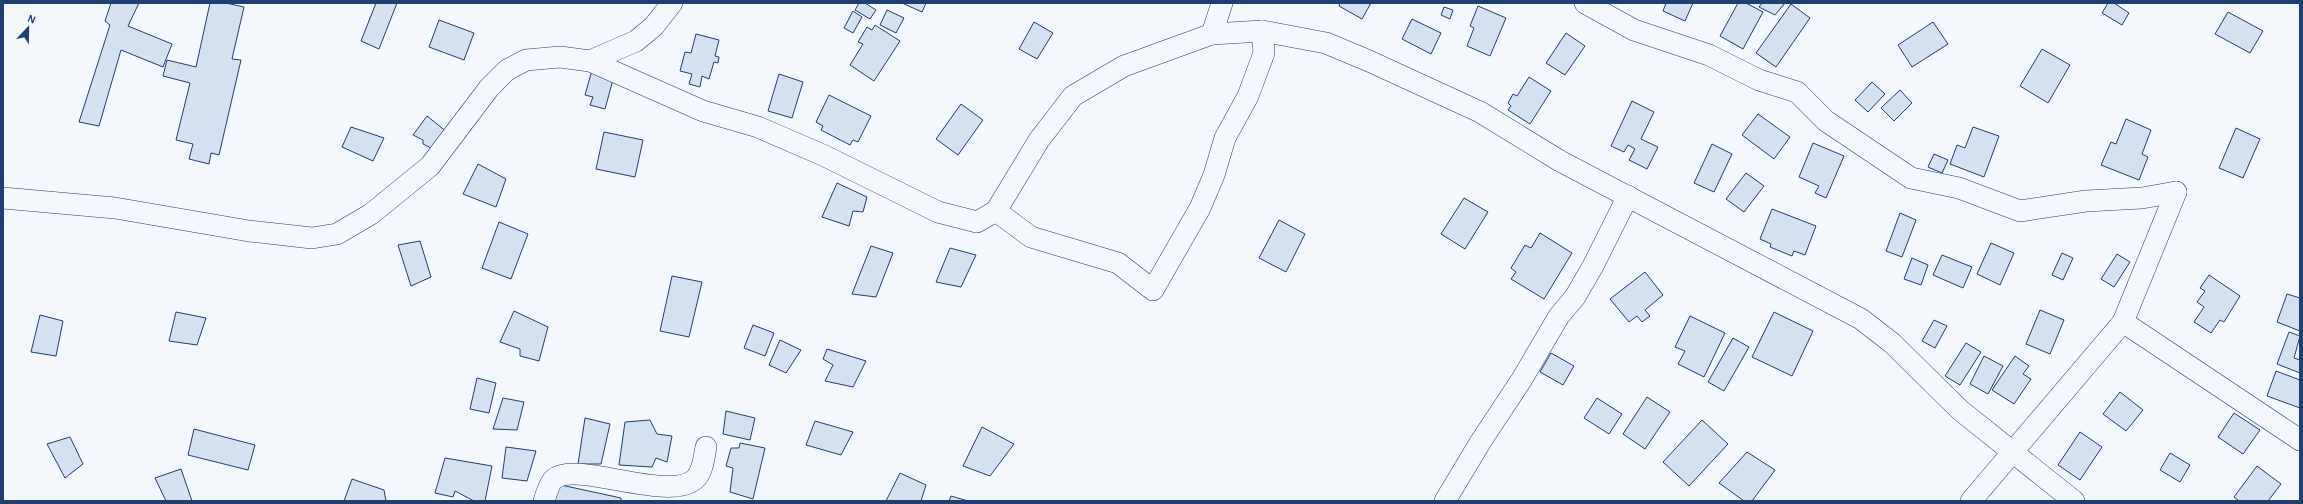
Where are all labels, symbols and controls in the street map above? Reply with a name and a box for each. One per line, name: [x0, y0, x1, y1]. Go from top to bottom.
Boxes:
north arrow: [8, 8, 48, 48]
text: N: [26, 13, 37, 26]

